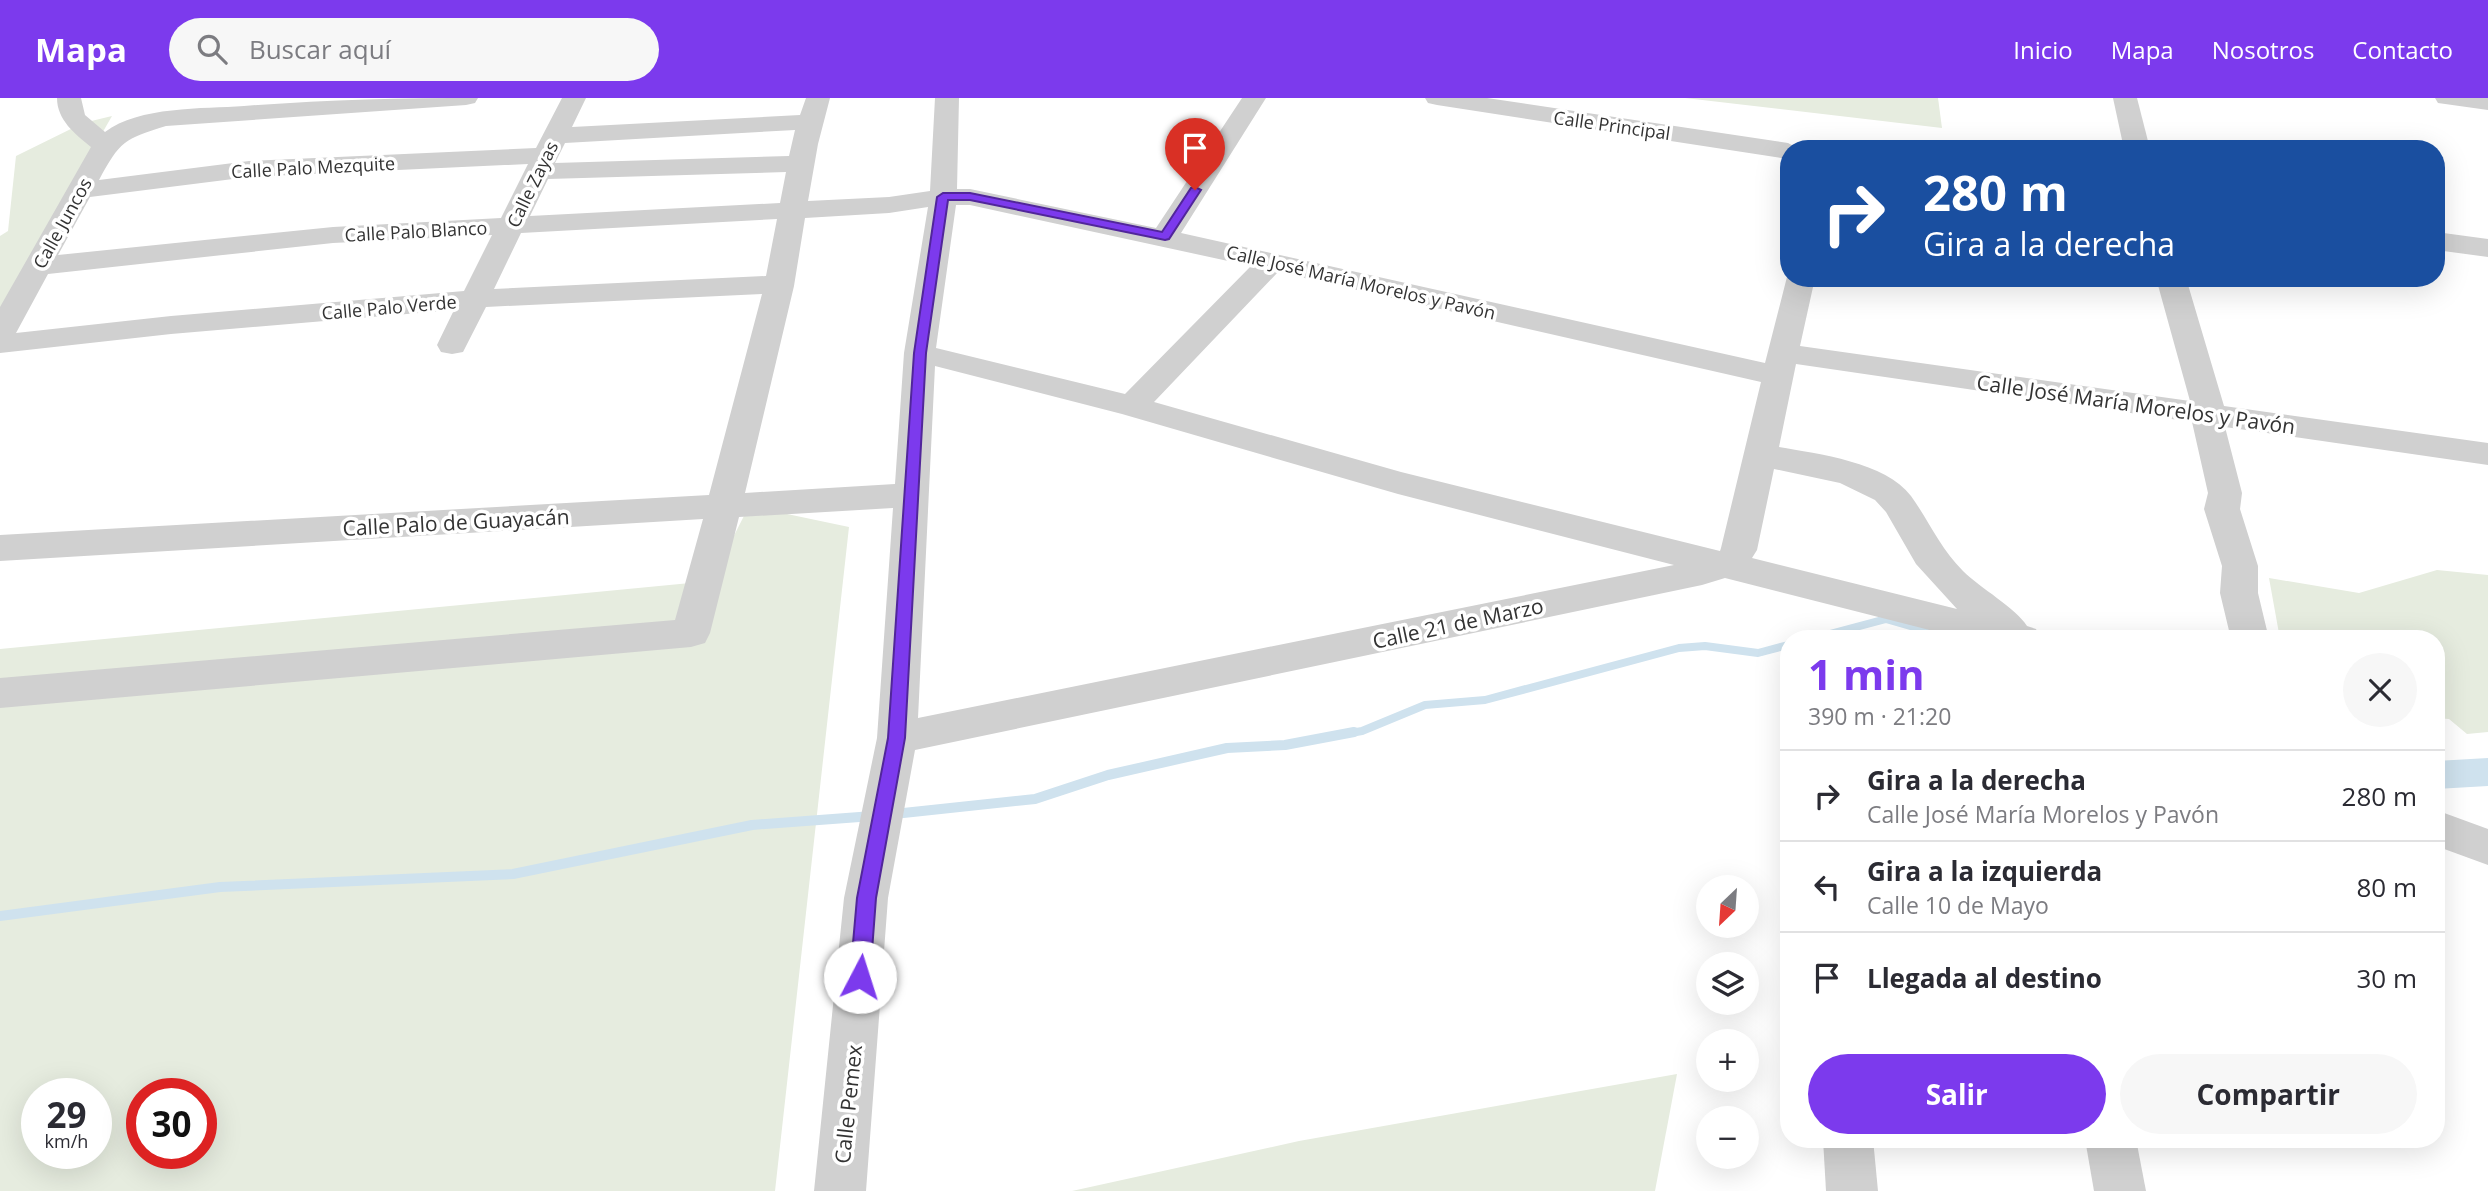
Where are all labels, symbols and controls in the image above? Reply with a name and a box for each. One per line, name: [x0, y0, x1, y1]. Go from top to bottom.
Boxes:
search box: [169, 18, 659, 81]
text: Mapa: [35, 27, 127, 72]
icon: search: [193, 30, 231, 68]
text: Buscar aquí: [249, 31, 391, 67]
text: Inicio: [2013, 33, 2073, 66]
text: Mapa: [2111, 33, 2174, 66]
text: Nosotros: [2212, 33, 2314, 66]
text: Contacto: [2352, 33, 2453, 66]
street label: Calle Principal: [1552, 105, 1672, 145]
pin: [1165, 118, 1225, 190]
icon: arrive: [1176, 129, 1214, 167]
street label: Calle Zayas: [501, 137, 563, 231]
street label: Calle Palo Mezquite: [231, 151, 395, 183]
text: 280 m: [1923, 159, 2068, 225]
icon: right: [1808, 168, 1899, 259]
street label: Calle Juncos: [27, 173, 97, 273]
street label: Calle Palo Blanco: [344, 215, 488, 247]
text: Gira a la derecha: [1923, 222, 2175, 265]
street label: Calle José María Morelos y Pavón: [1224, 239, 1498, 325]
street label: Calle Palo Verde: [321, 289, 457, 325]
street label: Calle José María Morelos y Pavón: [1975, 368, 2297, 440]
street label: Calle Palo de Guayacán: [342, 502, 570, 542]
street label: Calle 21 de Marzo: [1370, 591, 1546, 655]
text: 1 min: [1808, 645, 1925, 702]
button: close: [2343, 653, 2417, 727]
text: 390 m · 21:20: [1808, 700, 1951, 732]
text: Gira a la derecha: [1867, 762, 2086, 798]
icon: right: [1808, 777, 1846, 815]
text: 280 m: [2342, 778, 2417, 814]
text: Calle José María Morelos y Pavón: [1867, 798, 2219, 830]
text: Gira a la izquierda: [1867, 853, 2102, 889]
icon: left: [1808, 868, 1846, 906]
text: 80 m: [2356, 869, 2417, 905]
north arrow: [1696, 875, 1759, 938]
map controls: [1696, 875, 1759, 1169]
text: Calle 10 de Mayo: [1867, 889, 2049, 921]
position arrow: [823, 940, 897, 1014]
button: layers: [1696, 952, 1759, 1015]
icon: arrive: [1808, 959, 1846, 997]
text: Llegada al destino: [1867, 960, 2102, 996]
text: 30 m: [2356, 960, 2417, 996]
button: +: [1696, 1029, 1759, 1092]
street label: Calle Pemex: [828, 1043, 868, 1165]
button: Salir: [1808, 1054, 2106, 1134]
button: Compartir: [2120, 1054, 2417, 1134]
speed limit sign: 30: [126, 1078, 217, 1169]
text: 29: [46, 1091, 87, 1138]
button: −: [1696, 1106, 1759, 1169]
text: km/h: [45, 1129, 88, 1153]

